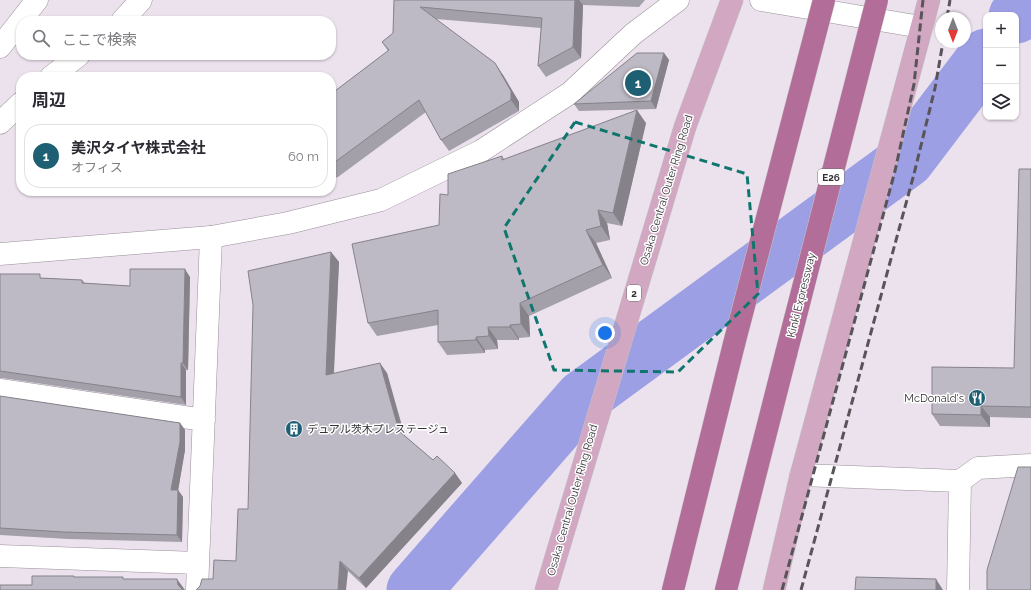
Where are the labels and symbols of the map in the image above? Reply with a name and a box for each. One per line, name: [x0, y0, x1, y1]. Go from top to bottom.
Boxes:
north arrow: [935, 12, 971, 48]
pin: 1: [625, 68, 651, 98]
street label: Osaka Central Outer Ring Road: [637, 113, 696, 267]
road number: E26: [818, 169, 844, 185]
street label: Kinki Expressway: [785, 251, 818, 339]
road number: 2: [627, 285, 641, 301]
your location: [595, 323, 615, 343]
restaurant icon: McDonald's: [967, 388, 987, 408]
place label: McDonald's: [904, 392, 964, 405]
building icon: デュアル茨木プレステージュ: [284, 419, 304, 439]
place label: デュアル茨木プレステージュ: [307, 423, 449, 436]
street label: Osaka Central Outer Ring Road: [545, 423, 600, 577]

